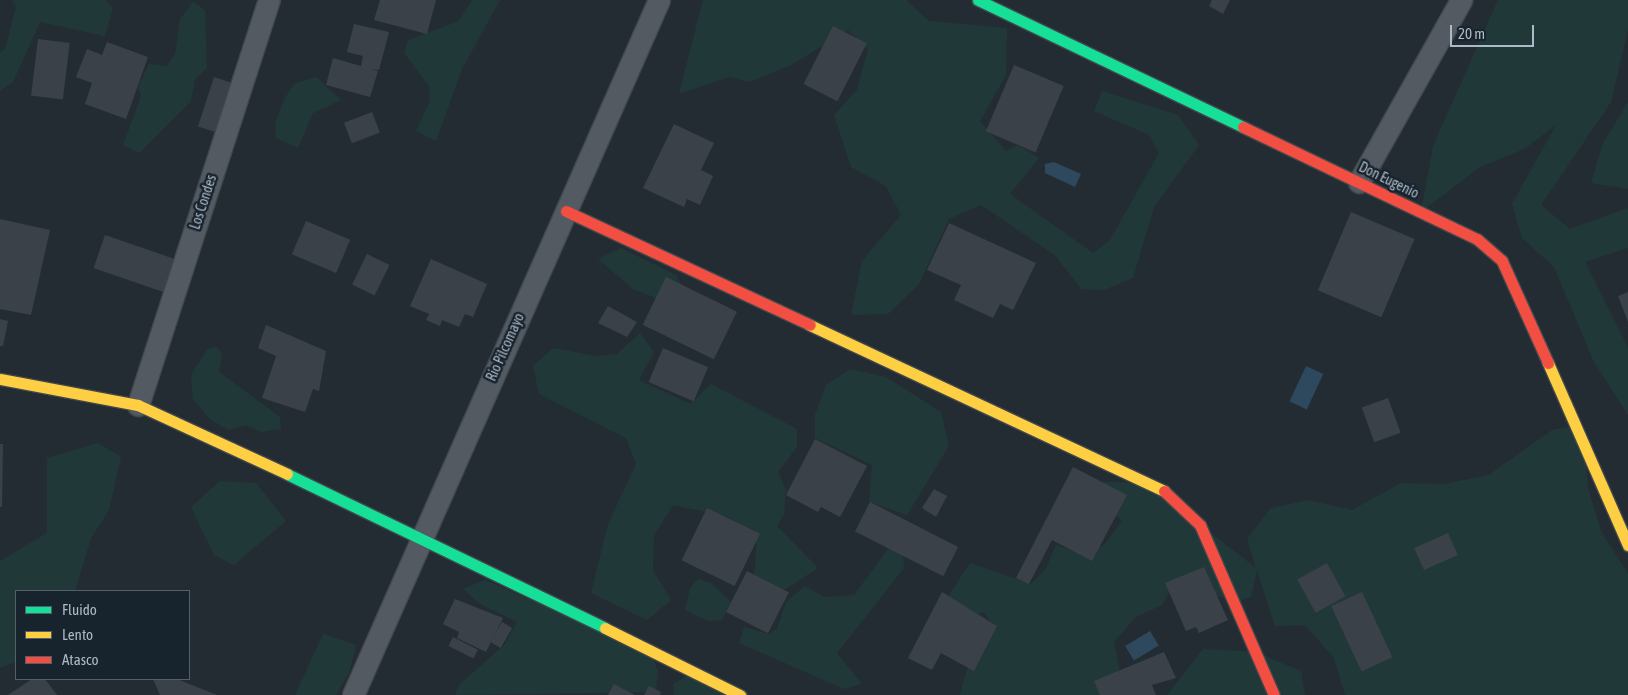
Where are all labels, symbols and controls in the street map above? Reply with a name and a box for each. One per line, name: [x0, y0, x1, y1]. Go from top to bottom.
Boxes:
scale bar: [1453, 15, 1537, 47]
text: 20 m: [1458, 25, 1485, 42]
street label: Don Eugenio: [1356, 158, 1422, 202]
street label: Los Condes: [186, 173, 220, 231]
street label: Rio Pilcomayo: [483, 310, 527, 384]
legend: [15, 590, 190, 680]
text: Fluido: [62, 601, 97, 618]
text: Lento: [62, 626, 93, 643]
text: Atasco: [62, 651, 99, 668]

